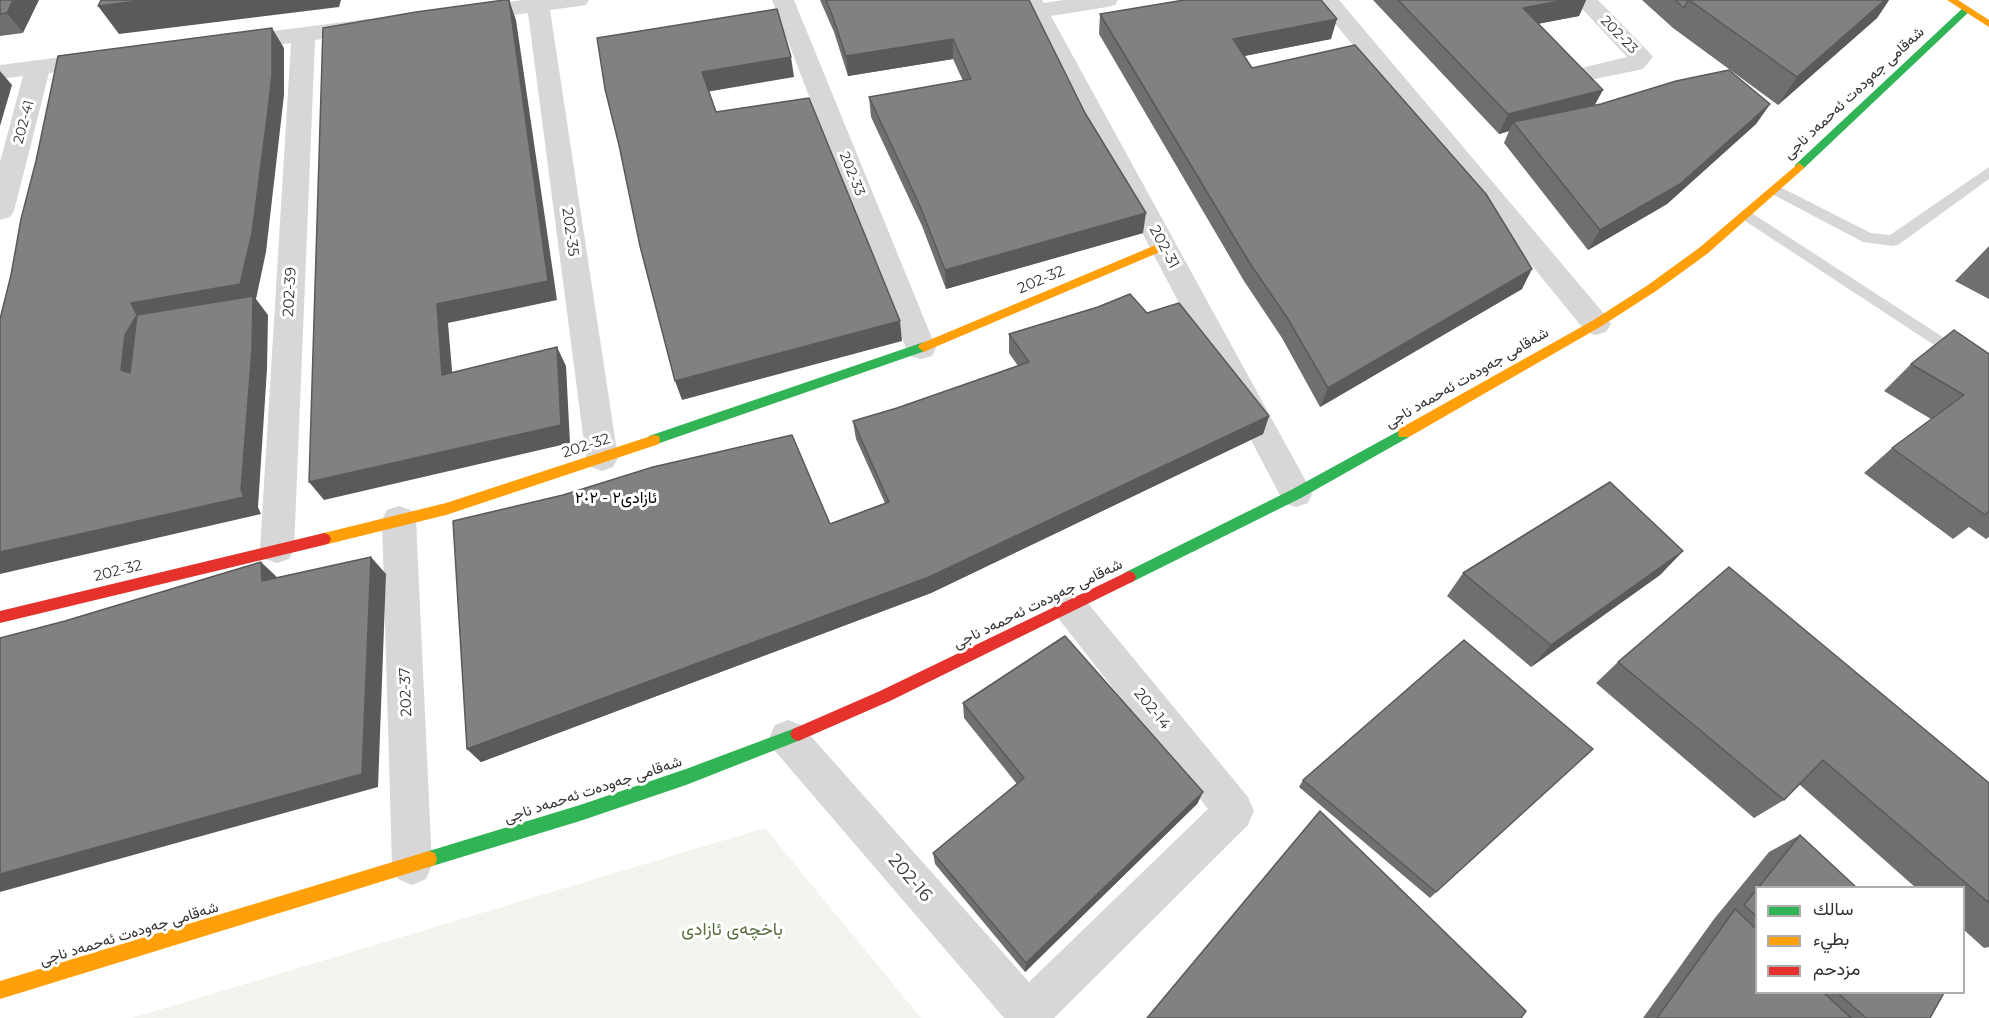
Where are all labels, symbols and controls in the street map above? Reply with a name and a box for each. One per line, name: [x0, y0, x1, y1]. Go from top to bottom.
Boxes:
street label: 202-23: [1597, 13, 1641, 57]
street label: شەقامی جەودەت ئەحمەد ناجی: [1780, 23, 1928, 163]
street label: 202-41: [10, 98, 38, 146]
street label: 202-33: [836, 150, 868, 198]
street label: 202-35: [558, 206, 582, 258]
street label: 202-31: [1145, 222, 1183, 272]
street label: 202-32: [1015, 262, 1067, 298]
street label: 202-39: [280, 267, 300, 317]
street label: شەقامی جەودەت ئەحمەد ناجی: [1382, 324, 1552, 432]
street label: 202-32: [560, 430, 612, 462]
district label: ئازادی٢ - ٢٠٢: [575, 488, 657, 508]
street label: شەقامی جەودەت ئەحمەد ناجی: [950, 555, 1126, 653]
street label: 202-32: [92, 556, 144, 586]
street label: 202-37: [396, 667, 416, 717]
street label: 202-14: [1130, 685, 1174, 733]
street label: شەقامی جەودەت ئەحمەد ناجی: [502, 753, 684, 827]
street label: 202-16: [883, 850, 937, 906]
legend: [1755, 886, 1965, 994]
street label: شەقامی جەودەت ئەحمەد ناجی: [37, 898, 221, 970]
text: سالك: [1813, 898, 1853, 920]
park label: باخچەی ئازادی: [681, 919, 783, 941]
text: بطيء: [1813, 928, 1849, 950]
text: مزدحم: [1813, 958, 1860, 980]

